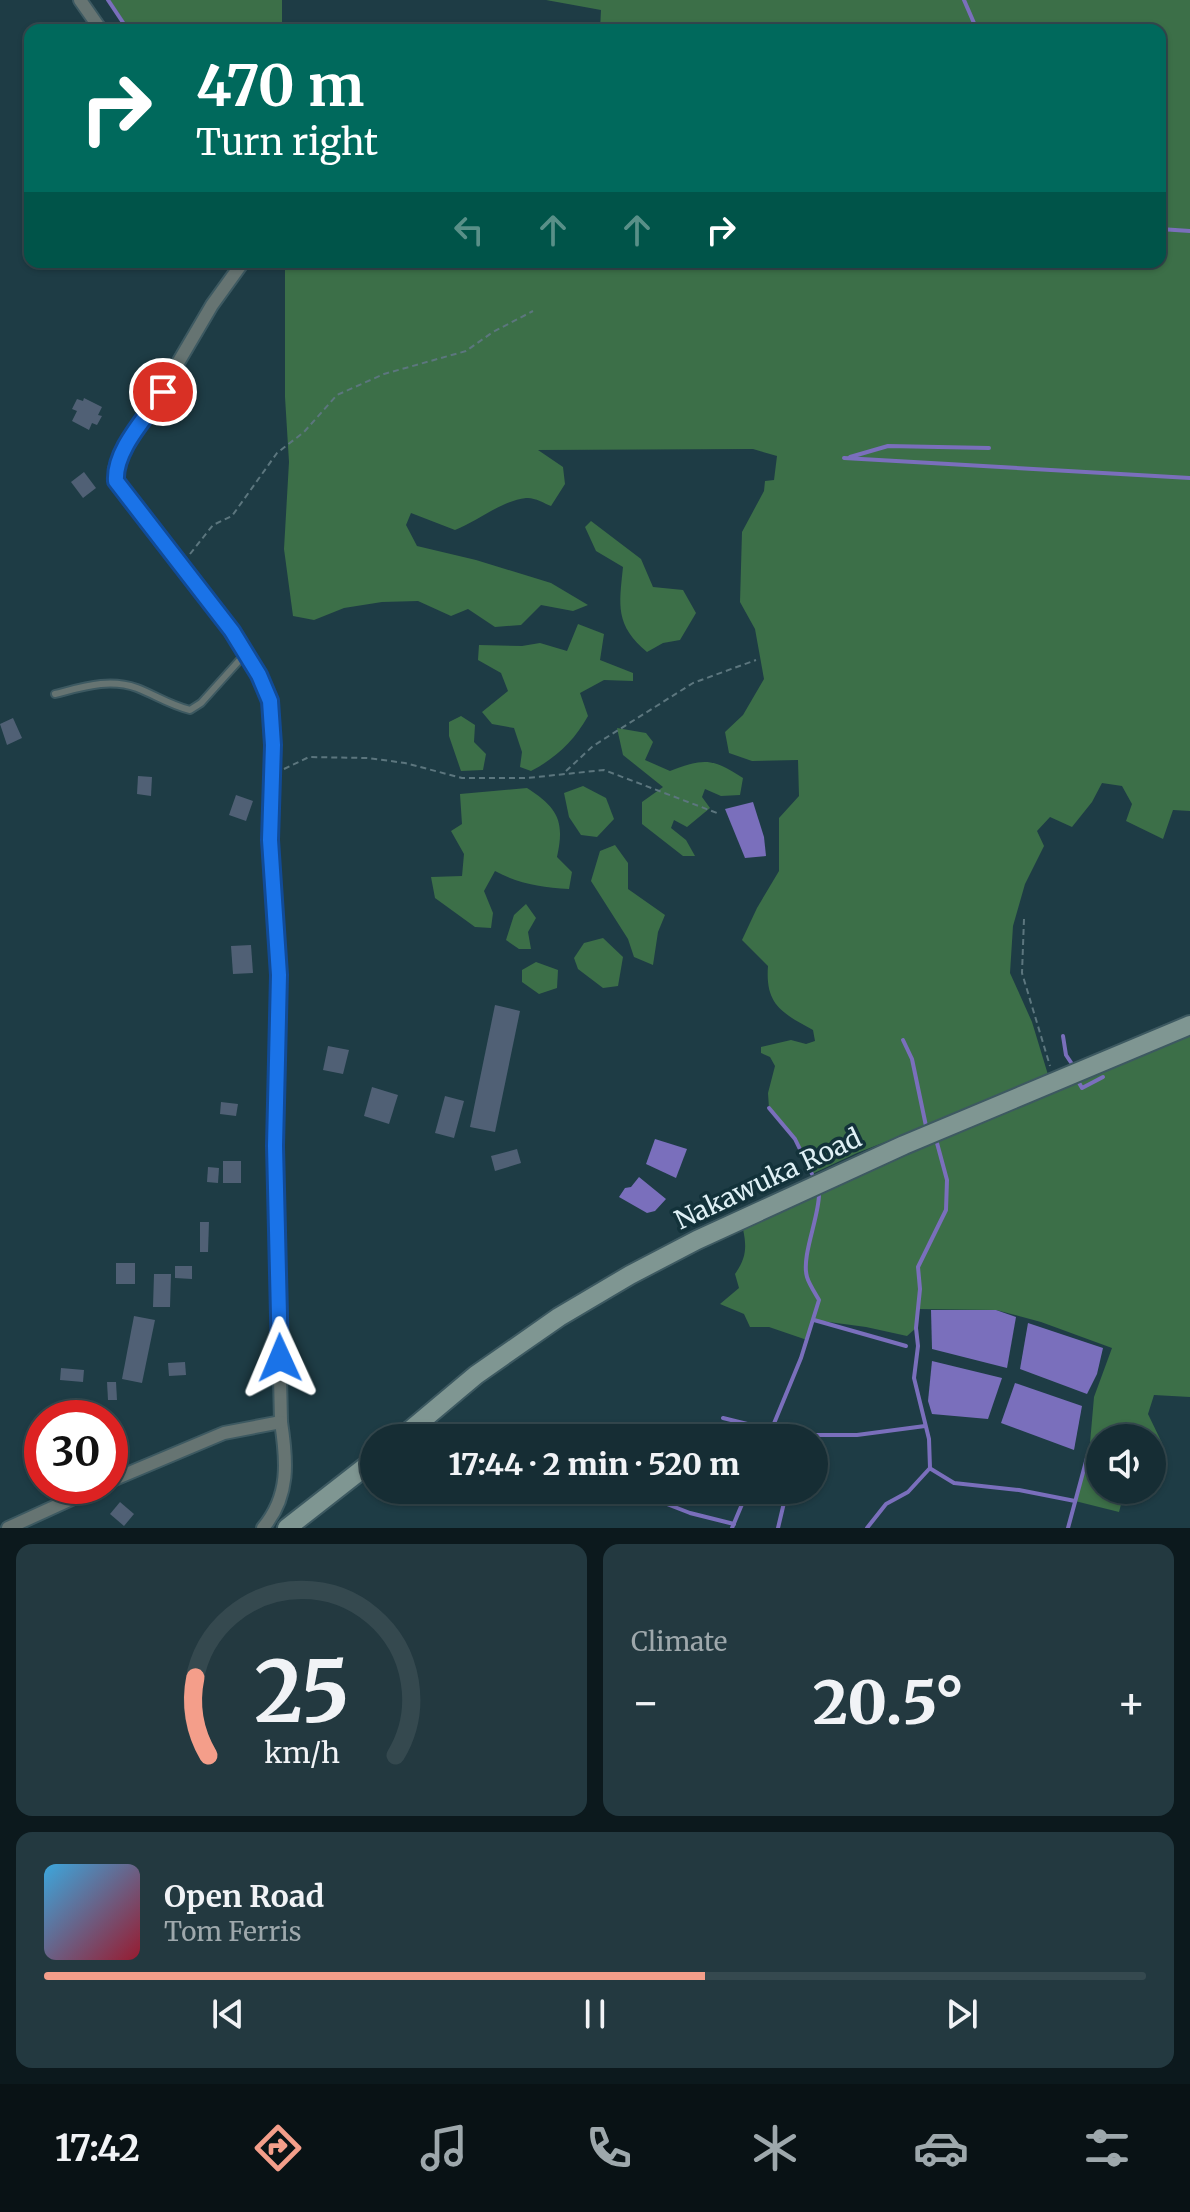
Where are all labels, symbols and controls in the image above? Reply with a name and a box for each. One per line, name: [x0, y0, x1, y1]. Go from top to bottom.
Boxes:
text: 470 m: [196, 51, 364, 121]
icon: right: [64, 56, 168, 160]
text: Turn right: [196, 120, 378, 165]
icon: left: [447, 208, 491, 252]
icon: ahead: [531, 208, 575, 252]
icon: ahead: [615, 208, 659, 252]
icon: right: [699, 208, 743, 252]
pin: [129, 358, 197, 426]
icon: arrive: [141, 370, 185, 414]
street label: Nakawuka Road: [669, 1121, 867, 1236]
position arrow: [238, 1316, 322, 1400]
speed limit sign: 30: [24, 1400, 128, 1504]
map controls: [1086, 1424, 1166, 1504]
button: sound: [1086, 1424, 1166, 1504]
text: 17:44 · 2 min · 520 m: [449, 1445, 739, 1483]
text: Climate: [631, 1625, 727, 1658]
text: 25: [254, 1640, 349, 1745]
text: 20.5°: [813, 1665, 964, 1740]
text: −: [631, 1675, 660, 1730]
text: +: [1117, 1675, 1146, 1730]
text: km/h: [264, 1735, 339, 1771]
text: Open Road: [164, 1877, 324, 1915]
text: Tom Ferris: [164, 1915, 302, 1948]
icon: previous: [206, 1992, 250, 2036]
icon: pause: [573, 1992, 617, 2036]
icon: next: [940, 1992, 984, 2036]
icon: directions: [250, 2120, 306, 2176]
icon: music: [416, 2120, 472, 2176]
icon: phone: [581, 2120, 637, 2176]
icon: climate: [747, 2120, 803, 2176]
icon: car: [913, 2120, 969, 2176]
icon: filters: [1079, 2120, 1135, 2176]
text: 17:42: [55, 2126, 140, 2171]

